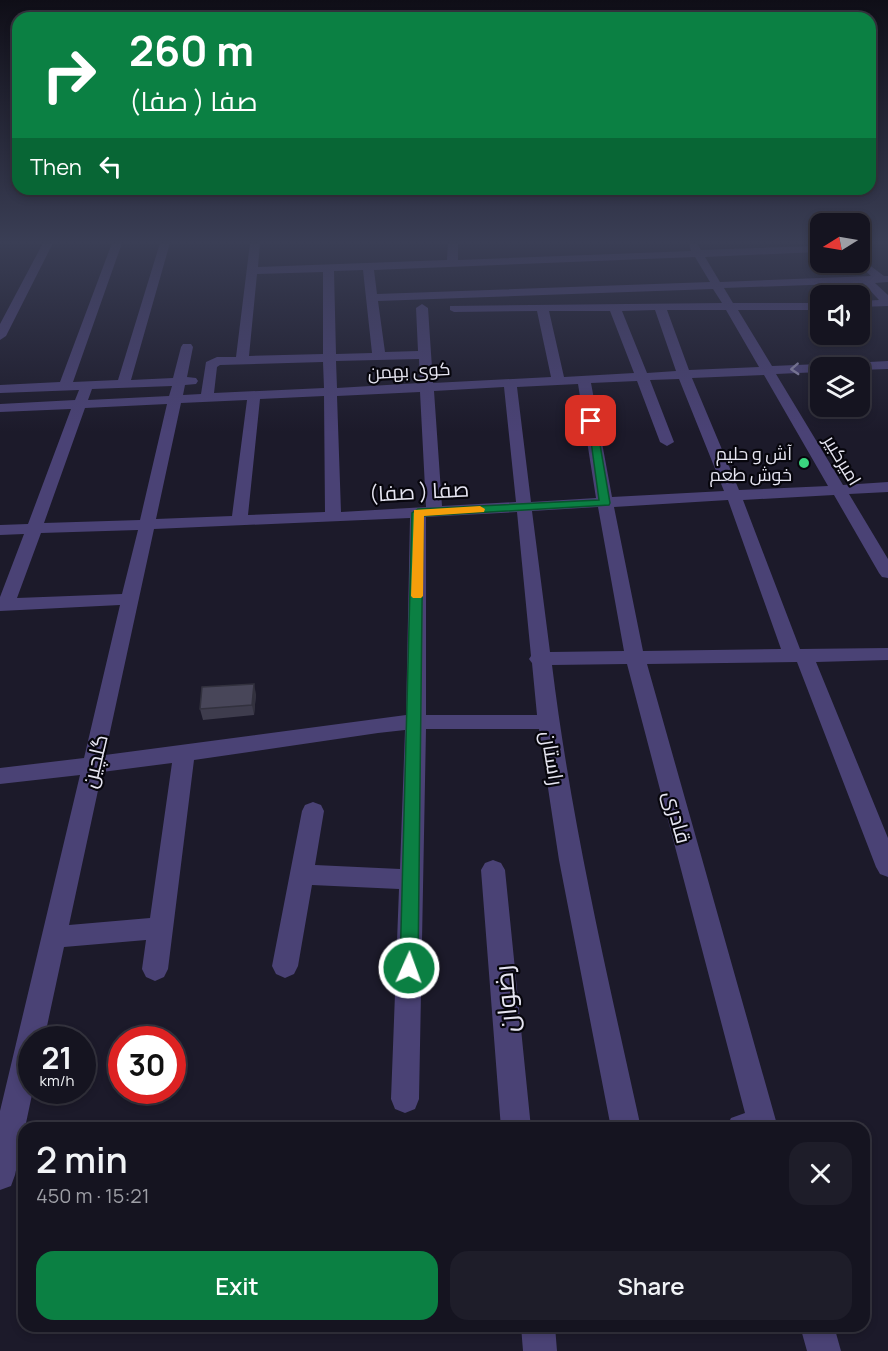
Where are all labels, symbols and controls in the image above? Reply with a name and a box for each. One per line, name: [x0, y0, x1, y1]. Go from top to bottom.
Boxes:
text: 260 m: [129, 21, 254, 79]
icon: right: [30, 36, 108, 114]
text: صفا ( صفا): [129, 82, 258, 119]
icon: left: [94, 150, 127, 183]
text: Then: [30, 152, 82, 182]
north arrow: [810, 213, 870, 273]
map controls: [810, 213, 870, 417]
button: sound: [810, 285, 870, 345]
street label: کوی بهمن: [367, 356, 451, 384]
button: layers: [810, 357, 870, 417]
one-way arrow: [790, 363, 799, 376]
pin: [565, 395, 616, 446]
icon: arrive: [574, 404, 607, 437]
street label: امیرکبیر: [818, 430, 867, 489]
place label: آش و حلیم خوش طعم: [710, 441, 792, 487]
marker: آش و حلیم خوش طعم: [797, 456, 811, 470]
street label: صفا ( صفا): [368, 474, 470, 508]
street label: راستان: [535, 729, 571, 787]
street label: گلچین: [74, 731, 115, 791]
street label: قادری: [658, 788, 698, 846]
position arrow: [377, 936, 441, 1000]
street label: رضوان: [484, 964, 526, 1034]
speed limit sign: 30: [108, 1026, 186, 1104]
text: 21: [41, 1037, 73, 1078]
text: km/h: [40, 1070, 74, 1091]
text: 2 min: [36, 1135, 128, 1184]
button: close: [789, 1142, 852, 1205]
text: 450 m · 15:21: [36, 1182, 150, 1209]
button: Exit: [36, 1251, 438, 1320]
button: Share: [450, 1251, 852, 1320]

